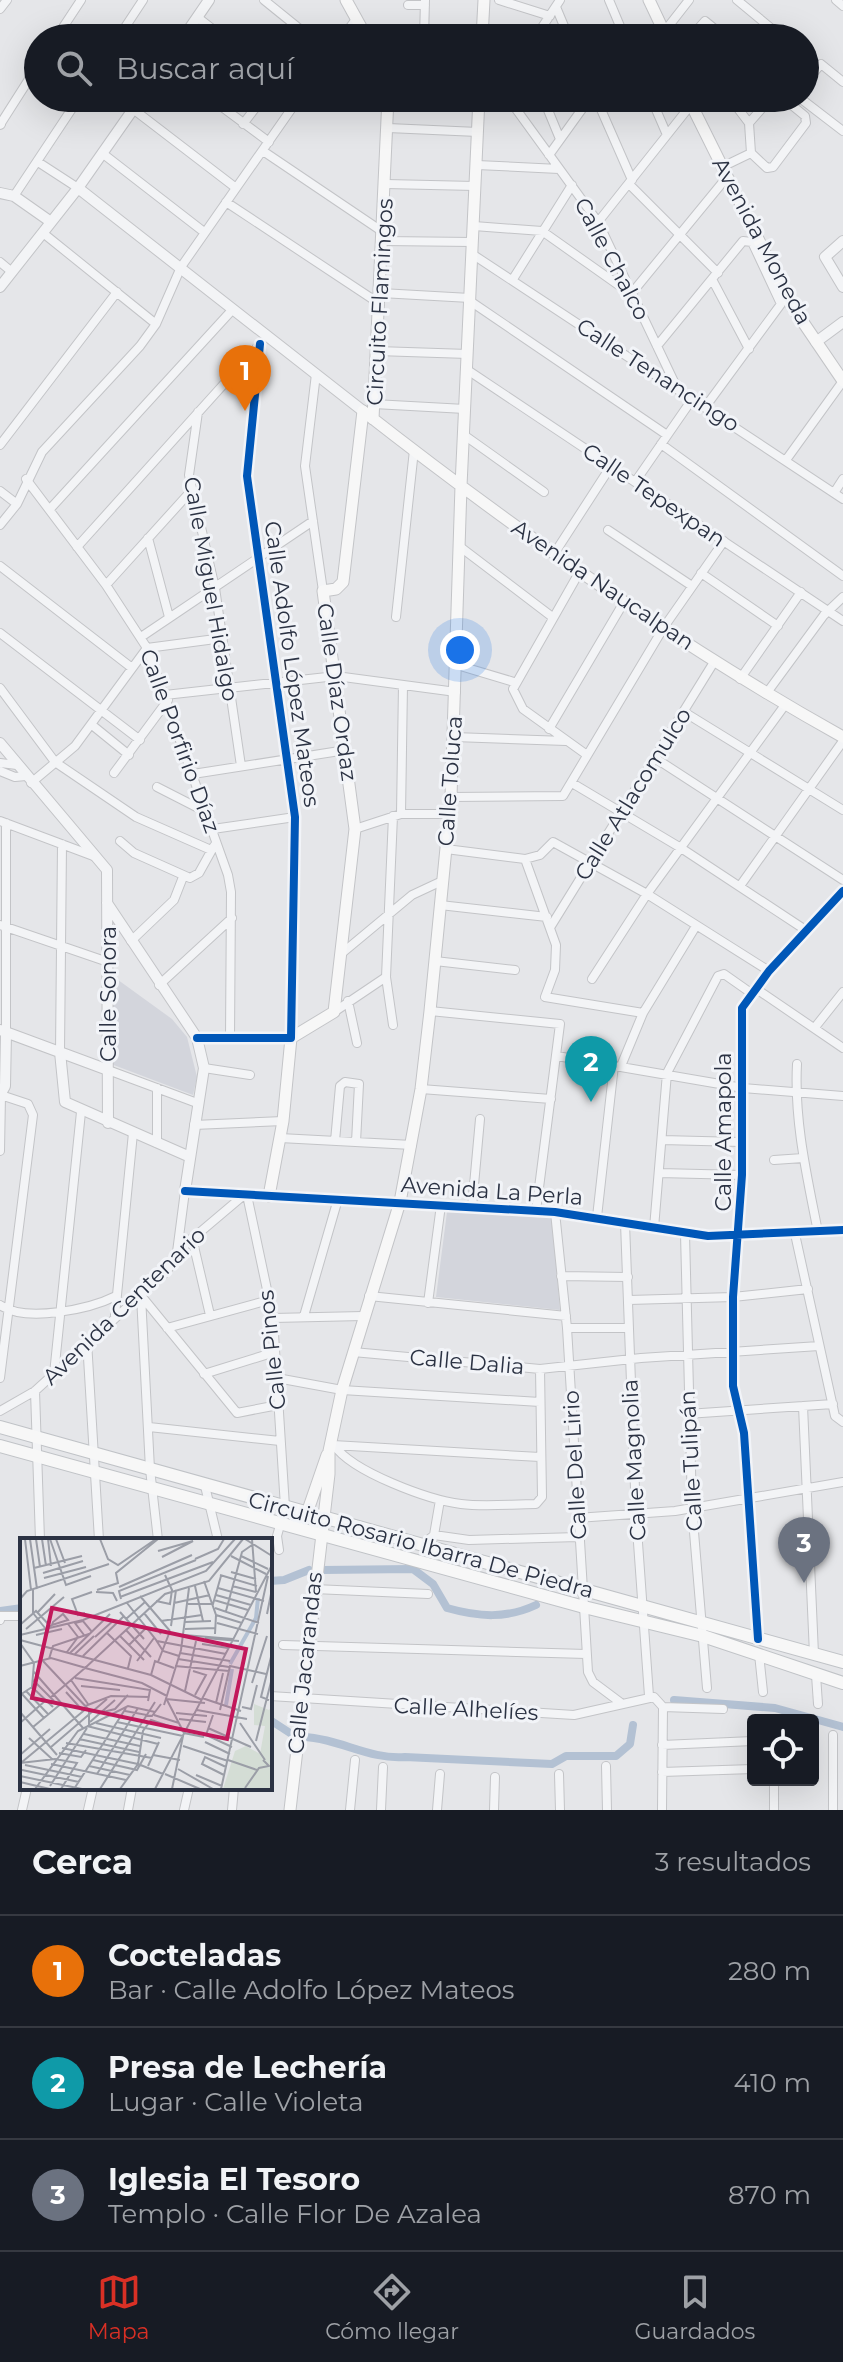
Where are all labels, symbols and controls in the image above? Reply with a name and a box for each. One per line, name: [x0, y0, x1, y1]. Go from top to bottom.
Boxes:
search box: [24, 24, 819, 112]
icon: search: [52, 46, 96, 90]
text: Buscar aquí: [116, 50, 294, 87]
street label: Avenida Moneda: [707, 153, 817, 329]
street label: Calle Chalco: [568, 193, 656, 325]
street label: Circuito Flamingos: [361, 197, 399, 406]
street label: Calle Tenancingo: [572, 312, 744, 438]
pin: 1: [219, 345, 271, 411]
street label: Calle Tepexpan: [578, 437, 730, 553]
street label: Calle Miguel Hidalgo: [178, 475, 244, 703]
street label: Avenida Naucalpan: [507, 514, 699, 656]
street label: Calle Adolfo López Mateos: [259, 519, 325, 809]
street label: Calle Díaz Ordaz: [311, 601, 363, 783]
your location: [440, 630, 480, 670]
street label: Calle Porfirio Díaz: [134, 645, 226, 837]
street label: Calle Atlacomulco: [569, 703, 697, 885]
street label: Calle Toluca: [432, 715, 468, 847]
street label: Calle Sonora: [95, 926, 122, 1062]
pin: 2: [565, 1036, 617, 1102]
street label: Calle Amapola: [710, 1052, 737, 1212]
street label: Avenida La Perla: [400, 1171, 584, 1211]
street label: Avenida Centenario: [37, 1221, 211, 1391]
street label: Calle Pinos: [252, 1288, 292, 1411]
street label: Calle Dalia: [408, 1344, 526, 1380]
street label: Calle Magnolia: [616, 1378, 652, 1542]
street label: Calle Del Lirio: [558, 1390, 592, 1540]
street label: Calle Tulipán: [674, 1390, 708, 1532]
street label: Circuito Rosario Ibarra De Piedra: [245, 1486, 597, 1604]
pin: 3: [778, 1517, 830, 1583]
inset map: [20, 1538, 272, 1790]
street label: Calle Jacarandas: [282, 1570, 328, 1755]
street label: Calle Alhelíes: [393, 1692, 539, 1726]
map controls: [747, 1714, 819, 1786]
button: locate: [747, 1714, 819, 1786]
text: Cerca: [32, 1841, 133, 1883]
text: 3 resultados: [655, 1846, 811, 1878]
text: Cocteladas: [108, 1937, 281, 1974]
text: 1: [53, 1955, 63, 1987]
text: 280 m: [728, 1955, 811, 1987]
text: Bar · Calle Adolfo López Mateos: [108, 1974, 514, 2006]
text: Presa de Lechería: [108, 2049, 387, 2086]
text: 2: [50, 2067, 66, 2099]
text: 410 m: [733, 2067, 811, 2099]
text: Lugar · Calle Violeta: [108, 2086, 363, 2118]
text: Iglesia El Tesoro: [108, 2161, 360, 2198]
text: 3: [50, 2179, 66, 2211]
text: 870 m: [728, 2179, 811, 2211]
text: Templo · Calle Flor De Azalea: [108, 2198, 482, 2230]
tab: Mapa: [88, 2270, 150, 2345]
tab: Cómo llegar: [325, 2270, 459, 2345]
tab: Guardados: [635, 2270, 755, 2345]

